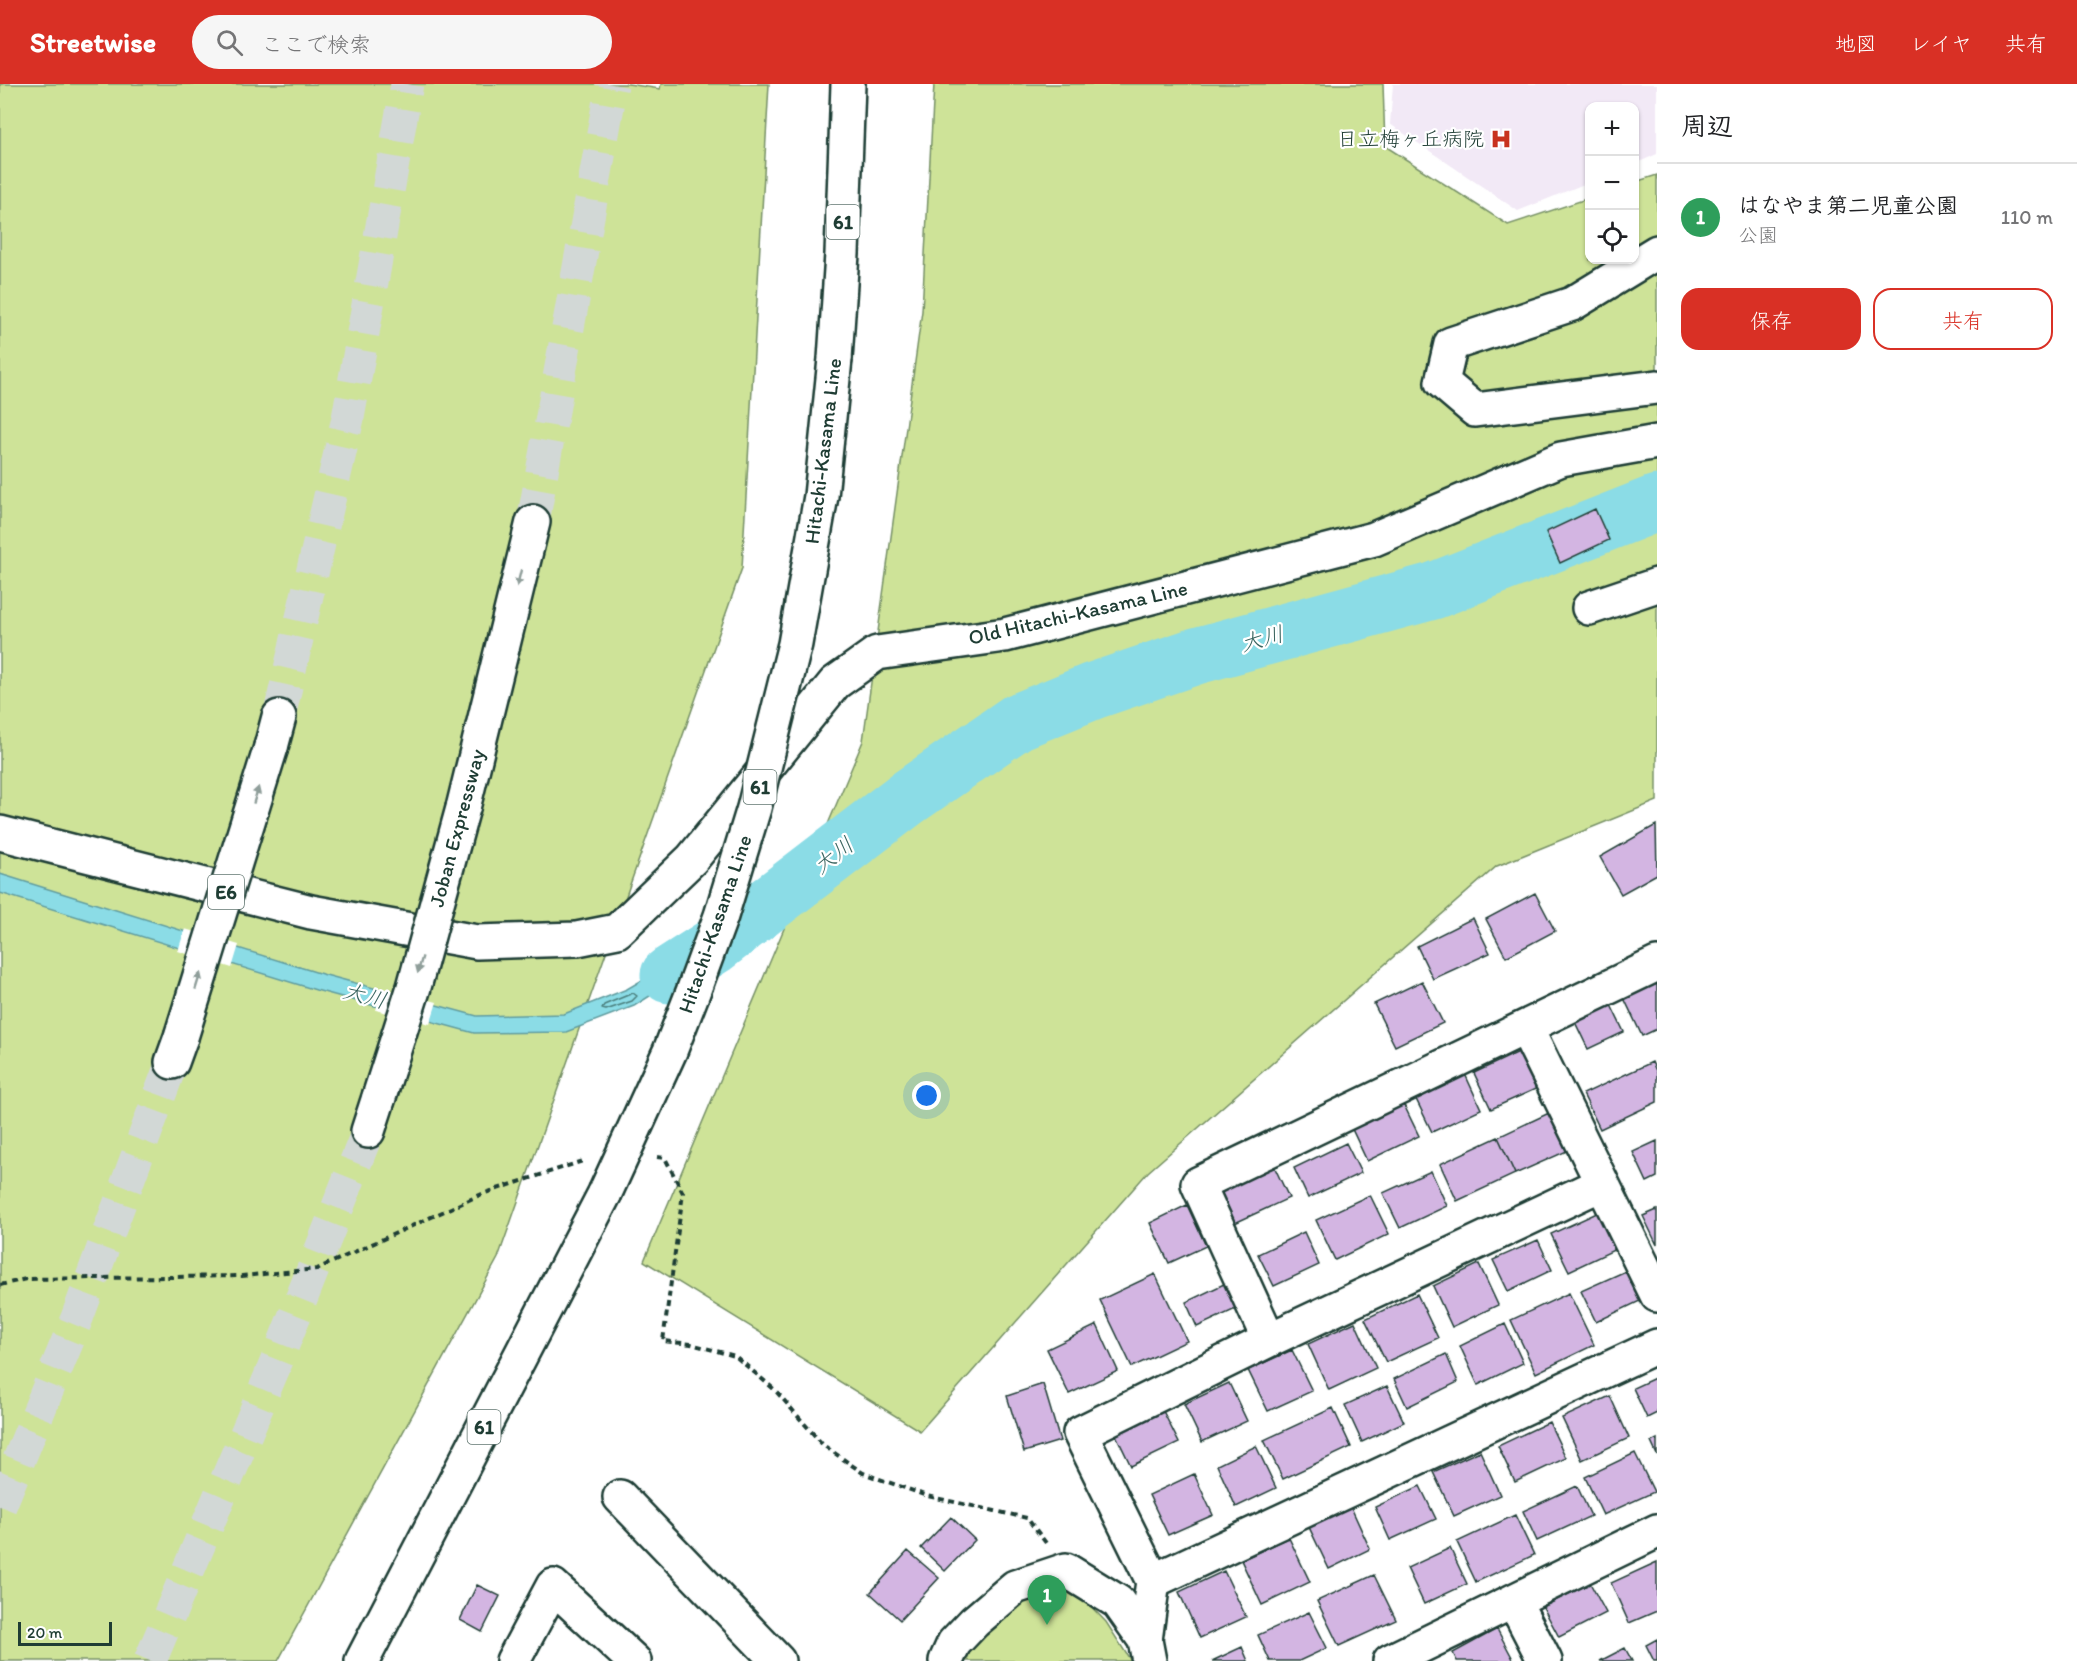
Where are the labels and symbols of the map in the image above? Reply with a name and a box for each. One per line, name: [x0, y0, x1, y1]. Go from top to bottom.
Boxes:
place label: 日立梅ヶ丘病院: [1337, 126, 1484, 151]
hospital icon: 日立梅ヶ丘病院: [1489, 127, 1513, 151]
road number: 61: [826, 205, 860, 239]
street label: Hitachi-Kasama Line: [799, 357, 846, 545]
one-way arrow: [514, 569, 524, 588]
street label: Old Hitachi-Kasama Line: [966, 575, 1190, 650]
water label: 大川: [1237, 620, 1287, 657]
street label: Joban Expressway: [423, 746, 490, 909]
road number: 61: [744, 770, 777, 804]
one-way arrow: [252, 786, 261, 804]
street label: Hitachi-Kasama Line: [672, 831, 757, 1016]
water label: 大川: [808, 831, 859, 880]
road number: E6: [208, 875, 244, 909]
one-way arrow: [415, 956, 424, 974]
one-way arrow: [194, 972, 203, 990]
water label: 大川: [340, 977, 390, 1014]
your location: [912, 1081, 941, 1110]
road number: 61: [468, 1410, 500, 1444]
pin: 1: [1028, 1576, 1066, 1625]
scale bar: [18, 1619, 112, 1646]

